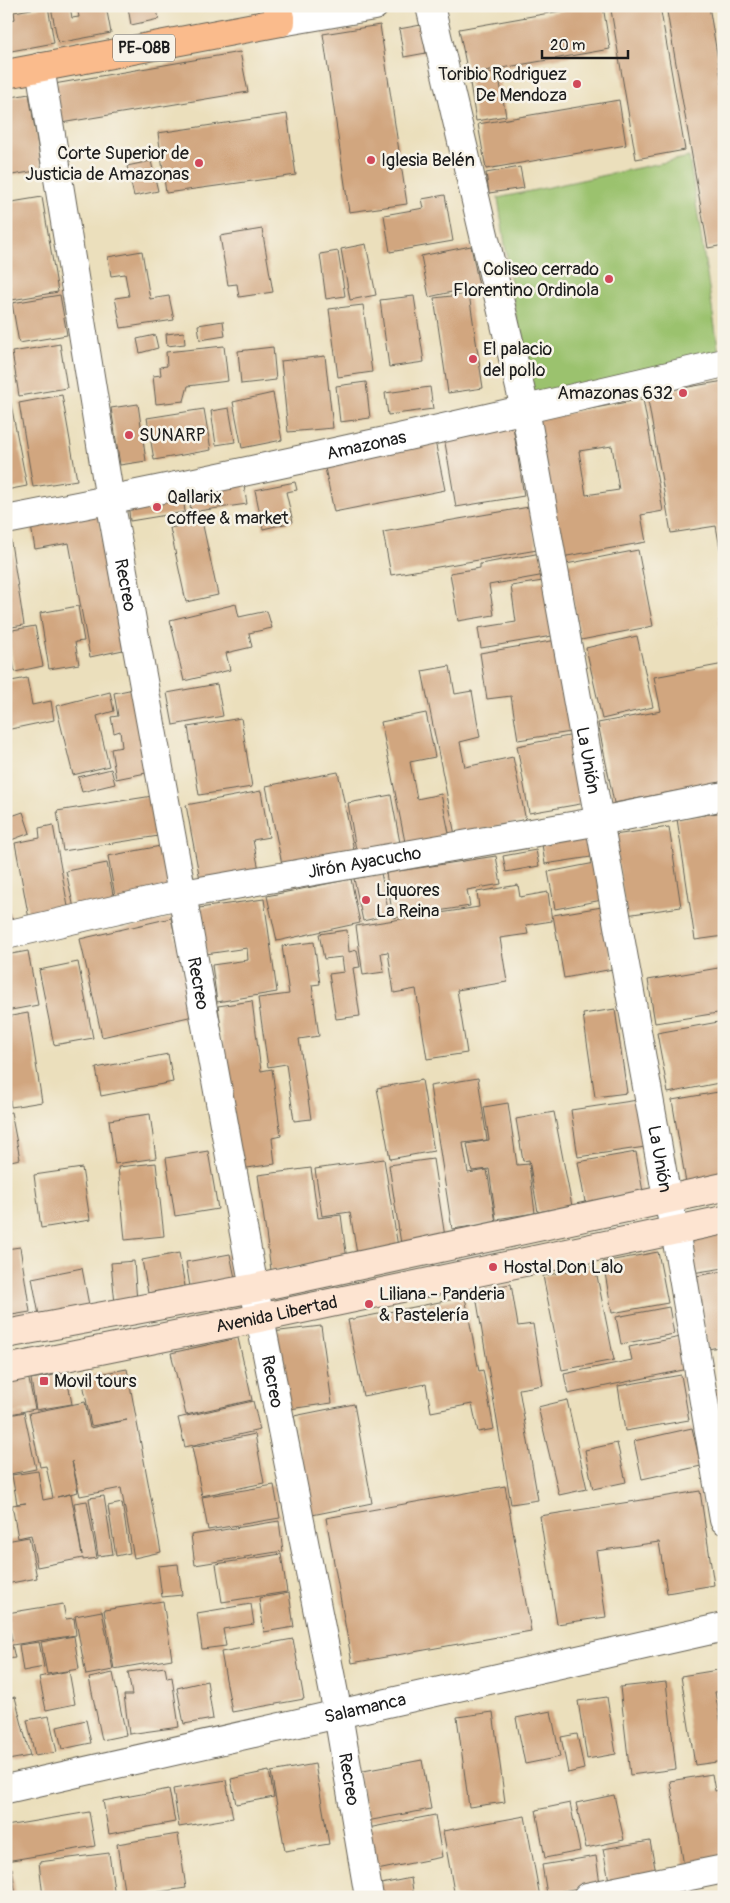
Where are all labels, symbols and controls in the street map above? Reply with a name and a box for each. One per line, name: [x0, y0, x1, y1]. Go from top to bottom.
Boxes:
scale bar: [542, 28, 629, 60]
road number: PE-08B: [113, 34, 175, 62]
text: 20 m: [550, 36, 585, 55]
place label: Toribio Rodriguez De Mendoza: [438, 63, 567, 107]
marker: Toribio Rodriguez De Mendoza: [571, 78, 583, 90]
place label: Corte Superior de Justicia de Amazonas: [25, 142, 189, 186]
place label: Iglesia Belén: [381, 149, 475, 172]
marker: Iglesia Belén: [365, 154, 377, 166]
marker: Corte Superior de Justicia de Amazonas: [193, 157, 205, 169]
place label: Coliseo cerrado Florentino Ordinola: [453, 258, 599, 302]
marker: Coliseo cerrado Florentino Ordinola: [603, 273, 615, 285]
place label: El palacio del pollo: [483, 338, 552, 382]
marker: El palacio del pollo: [467, 353, 479, 365]
place label: Amazonas 632: [557, 382, 673, 405]
marker: Amazonas 632: [677, 387, 689, 399]
place label: SUNARP: [139, 424, 206, 447]
street label: Amazonas: [324, 425, 408, 465]
marker: SUNARP: [123, 429, 135, 441]
place label: Qallarix coffee & market: [167, 486, 290, 530]
marker: Qallarix coffee & market: [151, 501, 163, 513]
street label: Recreo: [109, 557, 142, 613]
street label: La Unión: [571, 725, 606, 796]
street label: Jirón Ayacucho: [306, 841, 423, 883]
place label: Liquores La Reina: [376, 879, 440, 923]
marker: Liquores La Reina: [360, 894, 372, 906]
street label: Recreo: [182, 955, 214, 1012]
street label: La Unión: [643, 1123, 677, 1194]
place label: Hostal Don Lalo: [503, 1256, 624, 1279]
marker: Hostal Don Lalo: [487, 1261, 499, 1273]
place label: Liliana - Panderia & Pastelería: [379, 1283, 505, 1327]
street label: Avenida Libertad: [214, 1290, 339, 1338]
marker: Liliana - Panderia & Pastelería: [363, 1298, 375, 1310]
street label: Recreo: [256, 1353, 289, 1410]
place label: Movil tours: [54, 1370, 137, 1393]
marker: Movil tours: [38, 1375, 50, 1387]
street label: Salamanca: [322, 1688, 408, 1728]
street label: Recreo: [333, 1751, 365, 1808]

